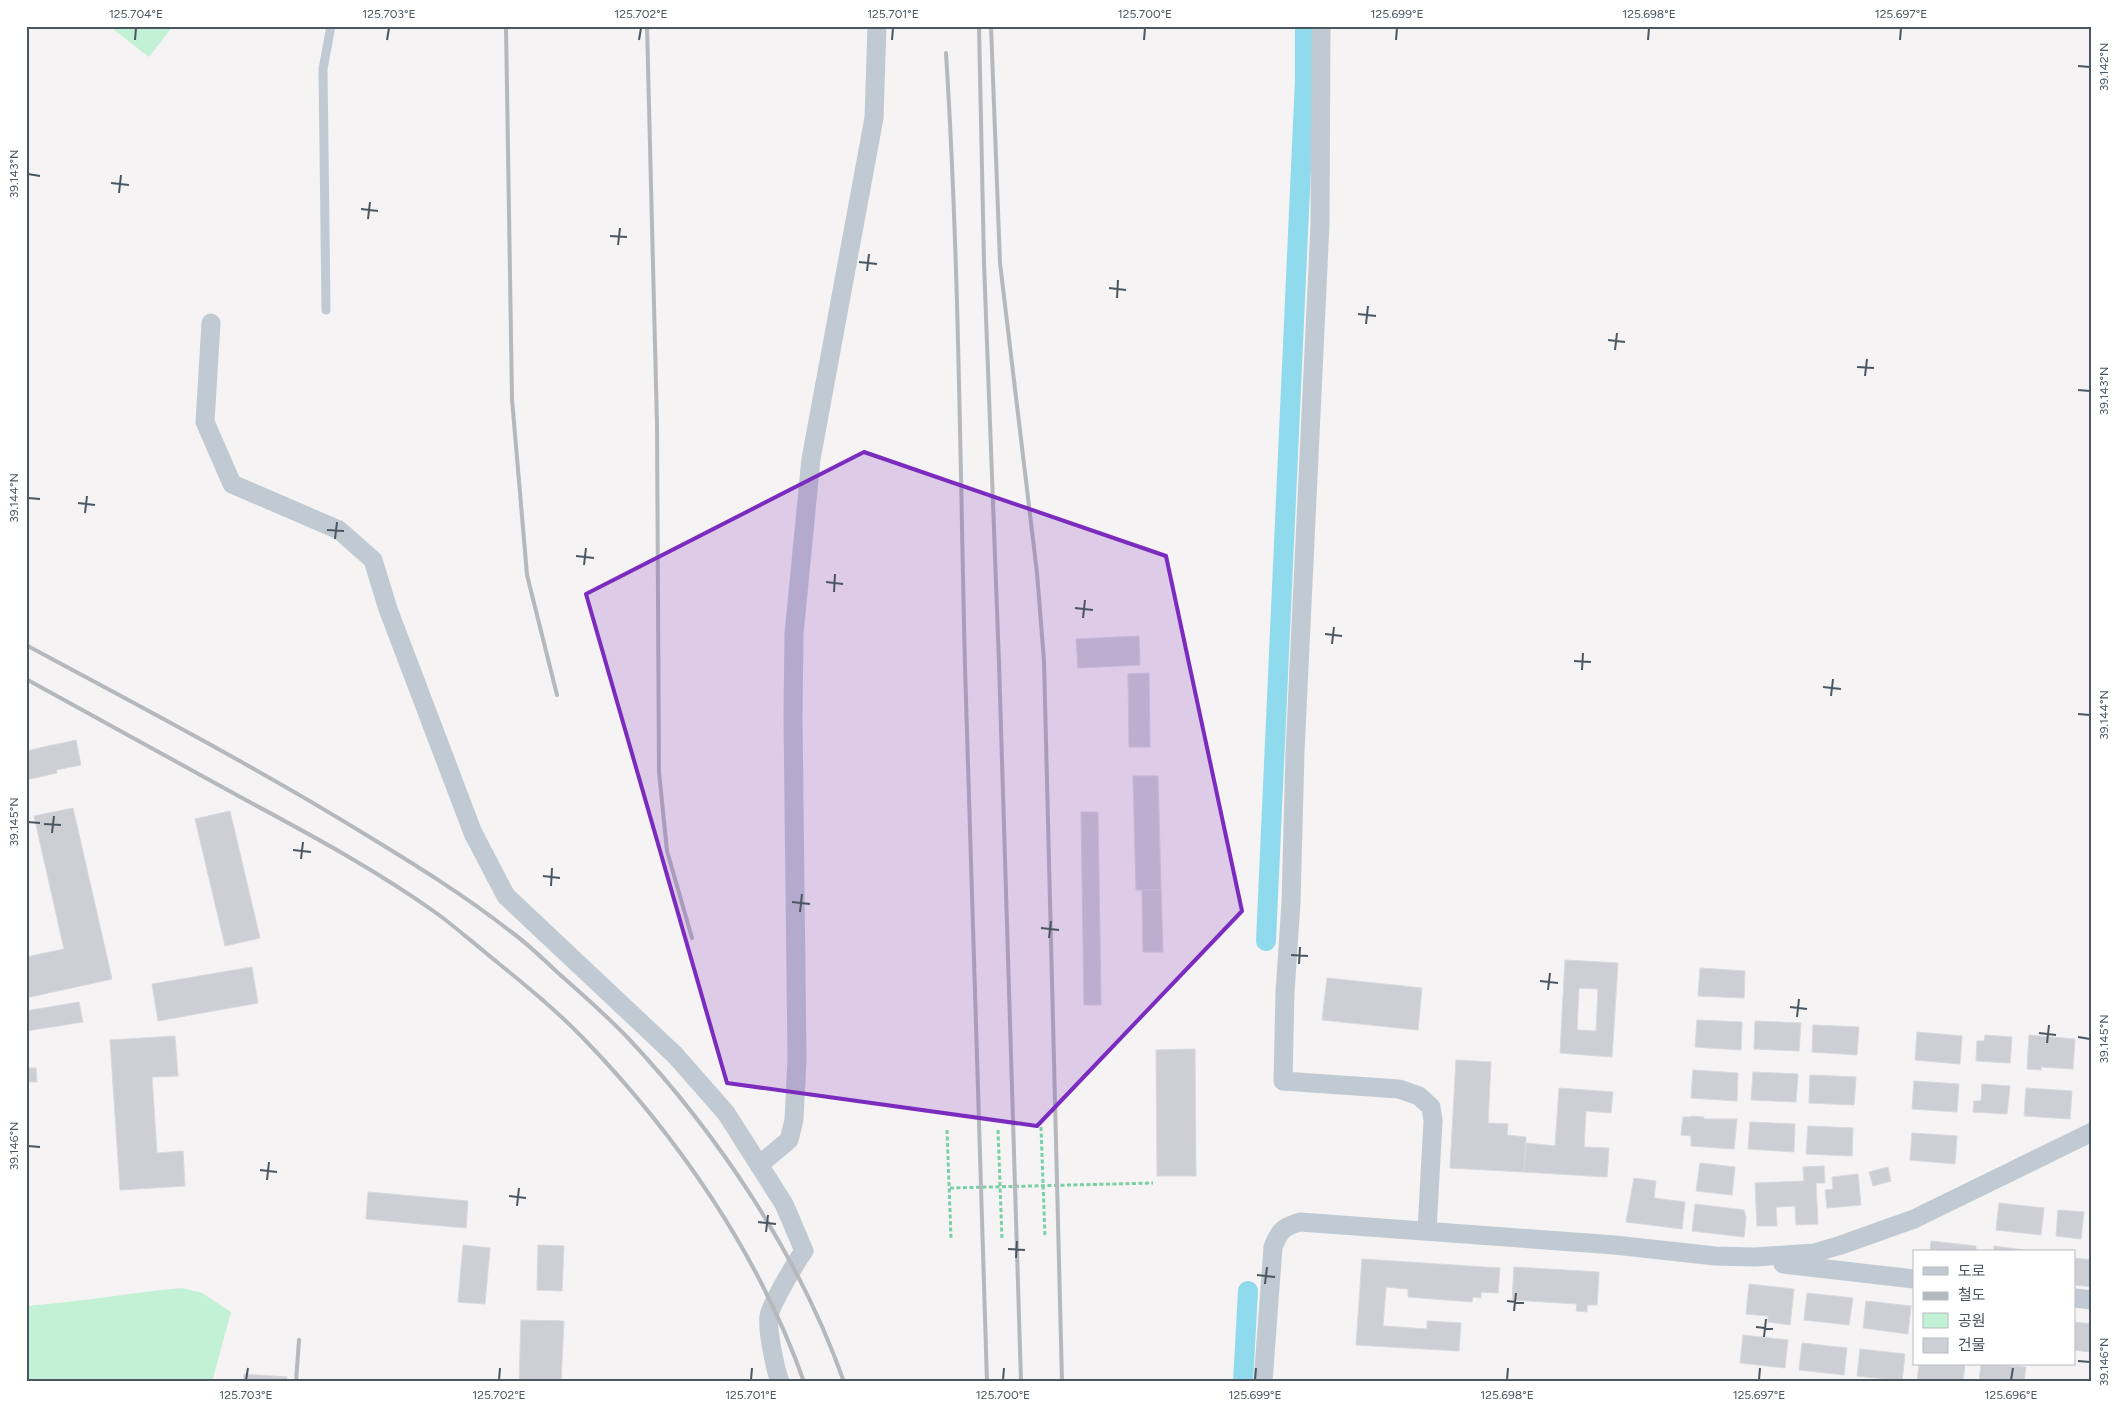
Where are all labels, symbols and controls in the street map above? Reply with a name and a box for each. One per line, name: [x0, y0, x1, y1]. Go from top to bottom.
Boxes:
text: 125.704°E: [109, 7, 163, 21]
text: 125.703°E: [362, 7, 416, 21]
text: 125.702°E: [614, 7, 668, 21]
text: 125.701°E: [867, 7, 919, 21]
text: 125.700°E: [1118, 7, 1172, 21]
text: 125.699°E: [1371, 7, 1423, 21]
text: 125.698°E: [1622, 7, 1676, 21]
text: 125.697°E: [1875, 7, 1927, 21]
text: 39.142°N: [2097, 43, 2111, 91]
text: 39.143°N: [7, 150, 21, 198]
text: 39.143°N: [2097, 367, 2111, 415]
text: 39.144°N: [7, 473, 21, 523]
text: 39.144°N: [2097, 690, 2111, 740]
text: 39.145°N: [7, 798, 21, 846]
text: 39.145°N: [2097, 1015, 2111, 1063]
text: 39.146°N: [7, 1122, 21, 1170]
legend: [1913, 1250, 2076, 1366]
text: 도로: [1958, 1262, 1986, 1280]
text: 철도: [1958, 1286, 1986, 1304]
text: 공원: [1958, 1312, 1986, 1330]
text: 건물: [1958, 1336, 1986, 1354]
text: 39.146°N: [2097, 1338, 2111, 1386]
text: 125.703°E: [219, 1388, 273, 1402]
text: 125.702°E: [472, 1388, 526, 1402]
text: 125.701°E: [725, 1388, 777, 1402]
text: 125.700°E: [976, 1388, 1030, 1402]
text: 125.699°E: [1229, 1388, 1281, 1402]
text: 125.698°E: [1480, 1388, 1534, 1402]
text: 125.697°E: [1733, 1388, 1785, 1402]
text: 125.696°E: [1985, 1388, 2037, 1402]

